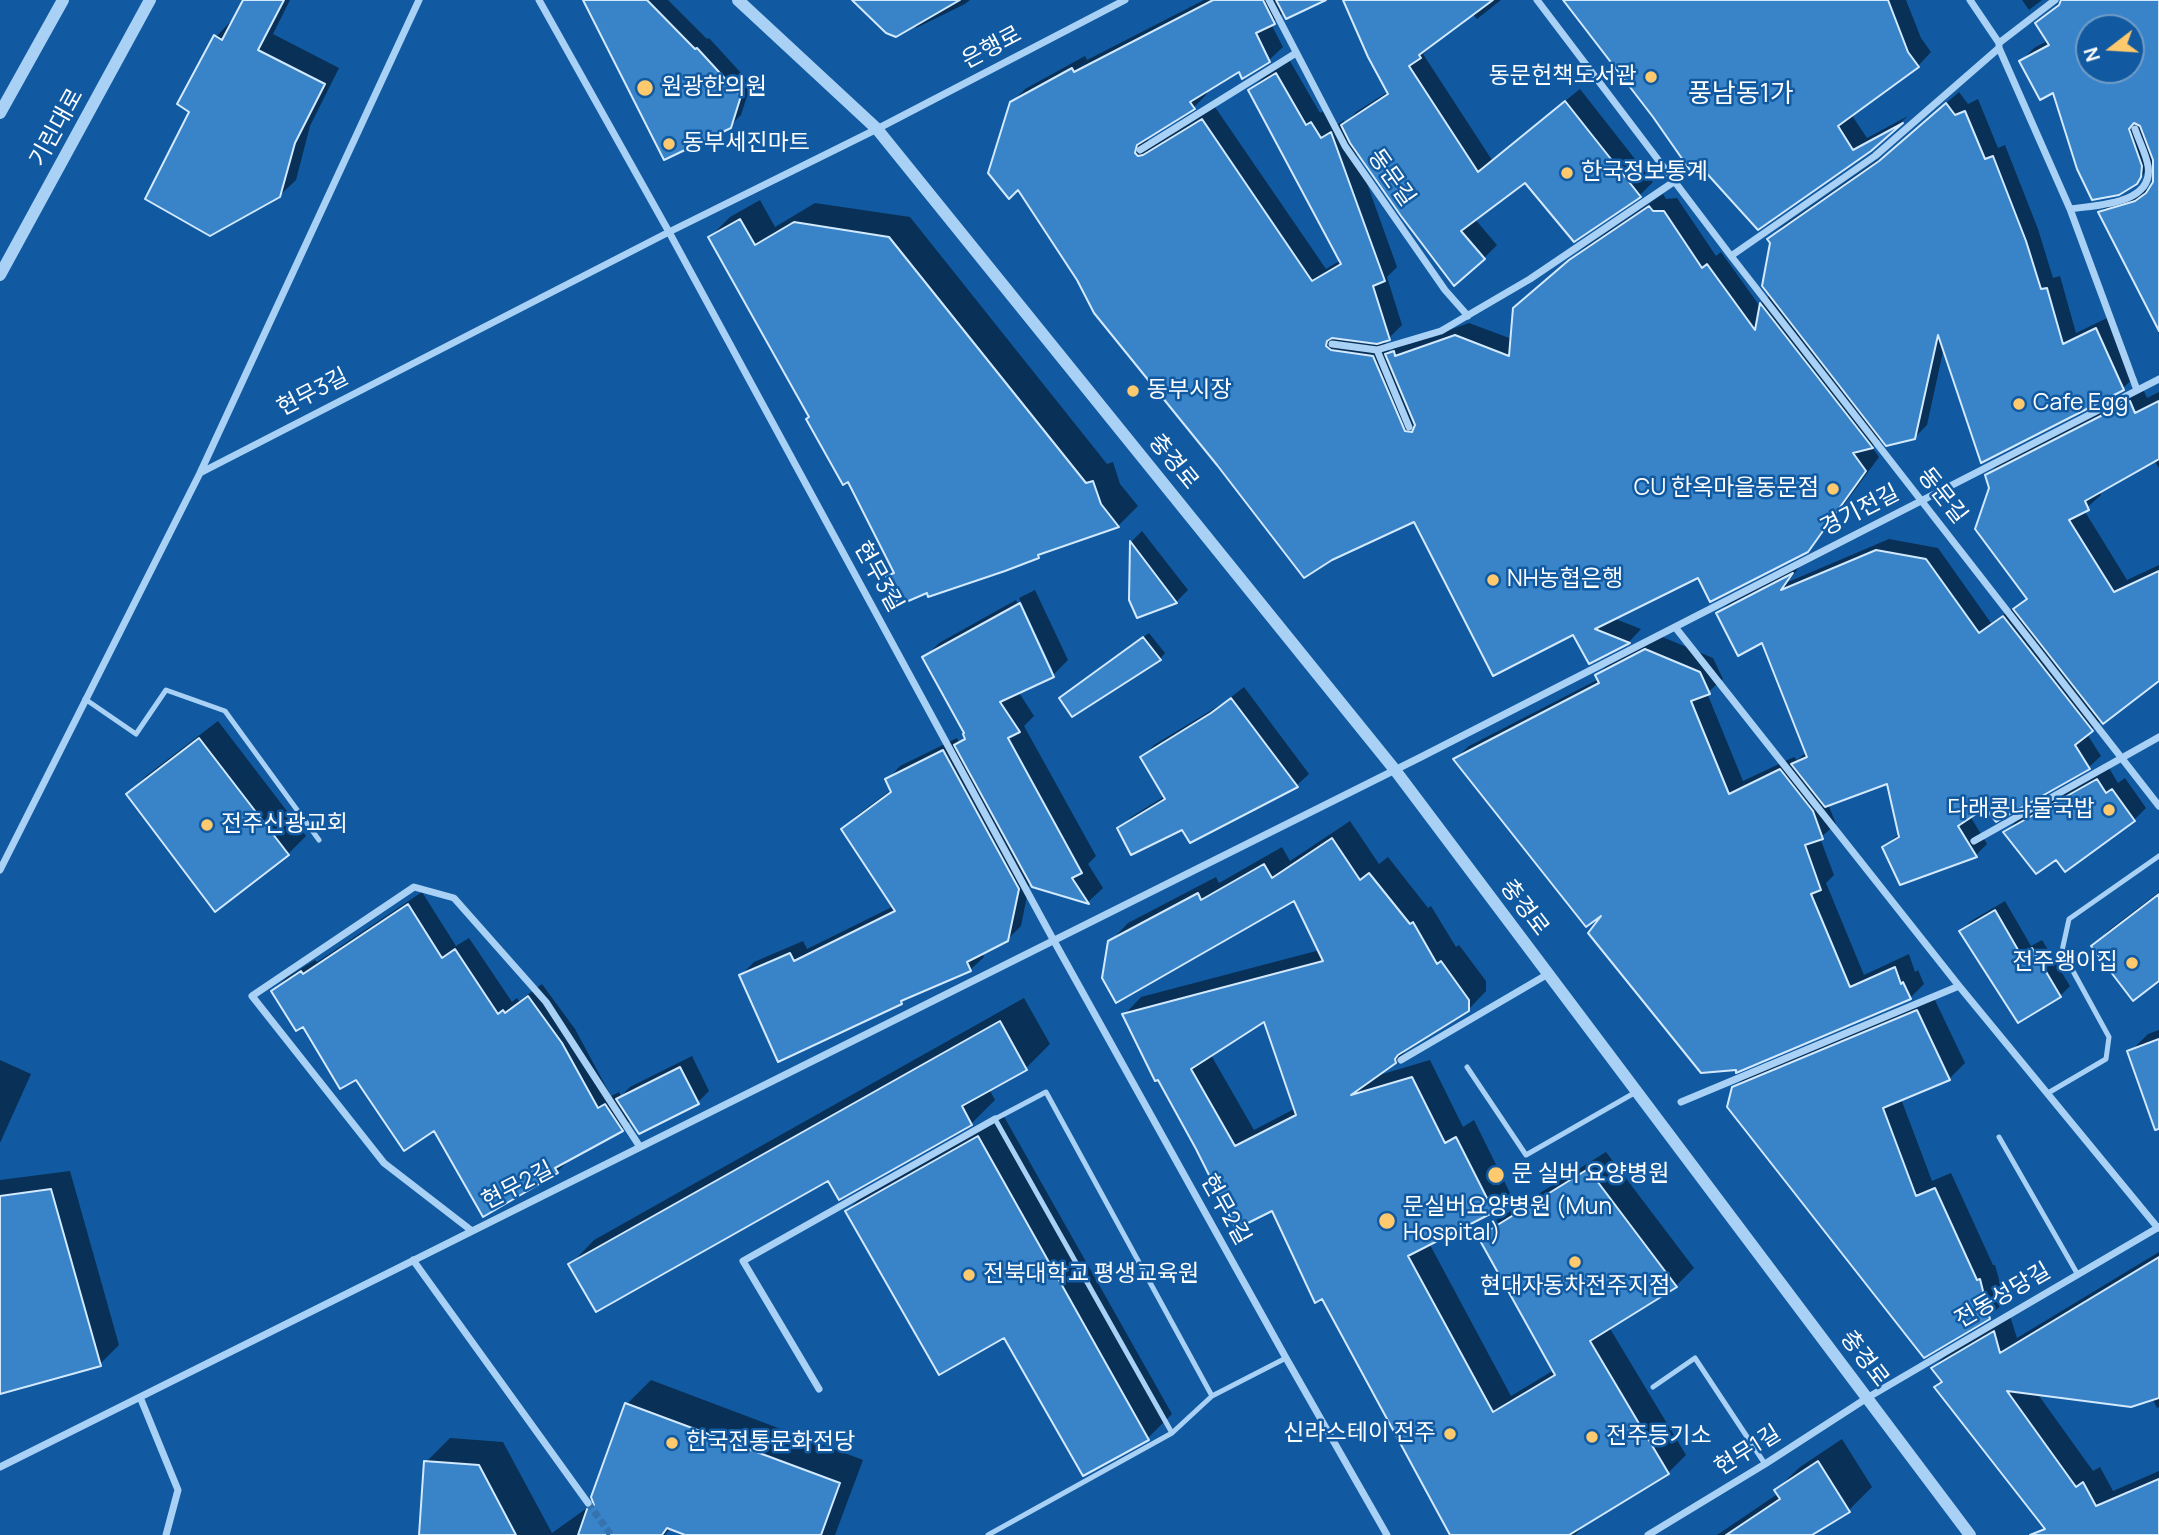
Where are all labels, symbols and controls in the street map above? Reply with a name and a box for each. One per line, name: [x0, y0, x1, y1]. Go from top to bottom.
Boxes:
north arrow: [2075, 14, 2145, 84]
street label: 은행로: [957, 21, 1027, 75]
text: N: [2077, 44, 2106, 65]
place label: 동문헌책도서관: [1489, 63, 1637, 91]
marker: 동문헌책도서관: [1643, 69, 1659, 85]
place label: 원광한의원: [661, 74, 767, 102]
marker: 원광한의원: [635, 78, 655, 98]
district label: 풍남동1가: [1688, 79, 1794, 111]
street label: 기린대로: [24, 84, 90, 172]
place label: 동부세진마트: [683, 130, 810, 158]
marker: 동부세진마트: [661, 136, 677, 152]
street label: 동문길: [1361, 144, 1421, 212]
place label: 한국정보통계: [1581, 159, 1708, 187]
marker: 한국정보통계: [1559, 165, 1575, 181]
street label: 현무3길: [273, 363, 353, 423]
place label: 동부시장: [1147, 377, 1232, 405]
marker: 동부시장: [1125, 383, 1141, 399]
place label: Cafe Egg: [2033, 390, 2128, 418]
marker: Cafe Egg: [2011, 396, 2027, 412]
street label: 충경로: [1142, 429, 1204, 495]
street label: 동문길: [1912, 462, 1972, 530]
place label: CU 한옥마을동문점: [1634, 475, 1819, 503]
street label: 경기전길: [1816, 479, 1904, 543]
marker: CU 한옥마을동문점: [1825, 481, 1841, 497]
street label: 현무3길: [847, 537, 909, 617]
place label: NH농협은행: [1507, 566, 1623, 594]
marker: NH농협은행: [1485, 572, 1501, 588]
place label: 다래콩나물국밥: [1947, 796, 2095, 824]
marker: 다래콩나물국밥: [2101, 802, 2117, 818]
place label: 전주신광교회: [221, 811, 348, 839]
marker: 전주신광교회: [199, 817, 215, 833]
street label: 충경로: [1494, 874, 1554, 942]
place label: 전주왱이집: [2012, 949, 2118, 977]
marker: 전주왱이집: [2124, 955, 2140, 971]
street label: 현무2길: [478, 1156, 558, 1216]
place label: 문 실버 요양병원: [1512, 1161, 1669, 1189]
marker: 문 실버 요양병원: [1486, 1165, 1506, 1185]
street label: 현무2길: [1194, 1170, 1256, 1250]
place label: 문실버요양병원 (Mun Hospital): [1403, 1194, 1612, 1248]
marker: 문실버요양병원 (Mun Hospital): [1377, 1211, 1397, 1231]
marker: 현대자동차전주지점: [1567, 1254, 1583, 1270]
street label: 전동성당길: [1950, 1258, 2056, 1334]
place label: 전북대학교 평생교육원: [983, 1261, 1199, 1289]
marker: 전북대학교 평생교육원: [961, 1267, 977, 1283]
place label: 현대자동차전주지점: [1480, 1273, 1670, 1301]
street label: 충경로: [1834, 1325, 1894, 1393]
place label: 신라스테이 전주: [1283, 1420, 1436, 1448]
street label: 현무1길: [1710, 1420, 1786, 1482]
place label: 전주등기소: [1606, 1423, 1712, 1451]
marker: 신라스테이 전주: [1442, 1426, 1458, 1442]
place label: 한국전통문화전당: [686, 1429, 855, 1457]
marker: 전주등기소: [1584, 1429, 1600, 1445]
marker: 한국전통문화전당: [664, 1435, 680, 1451]

